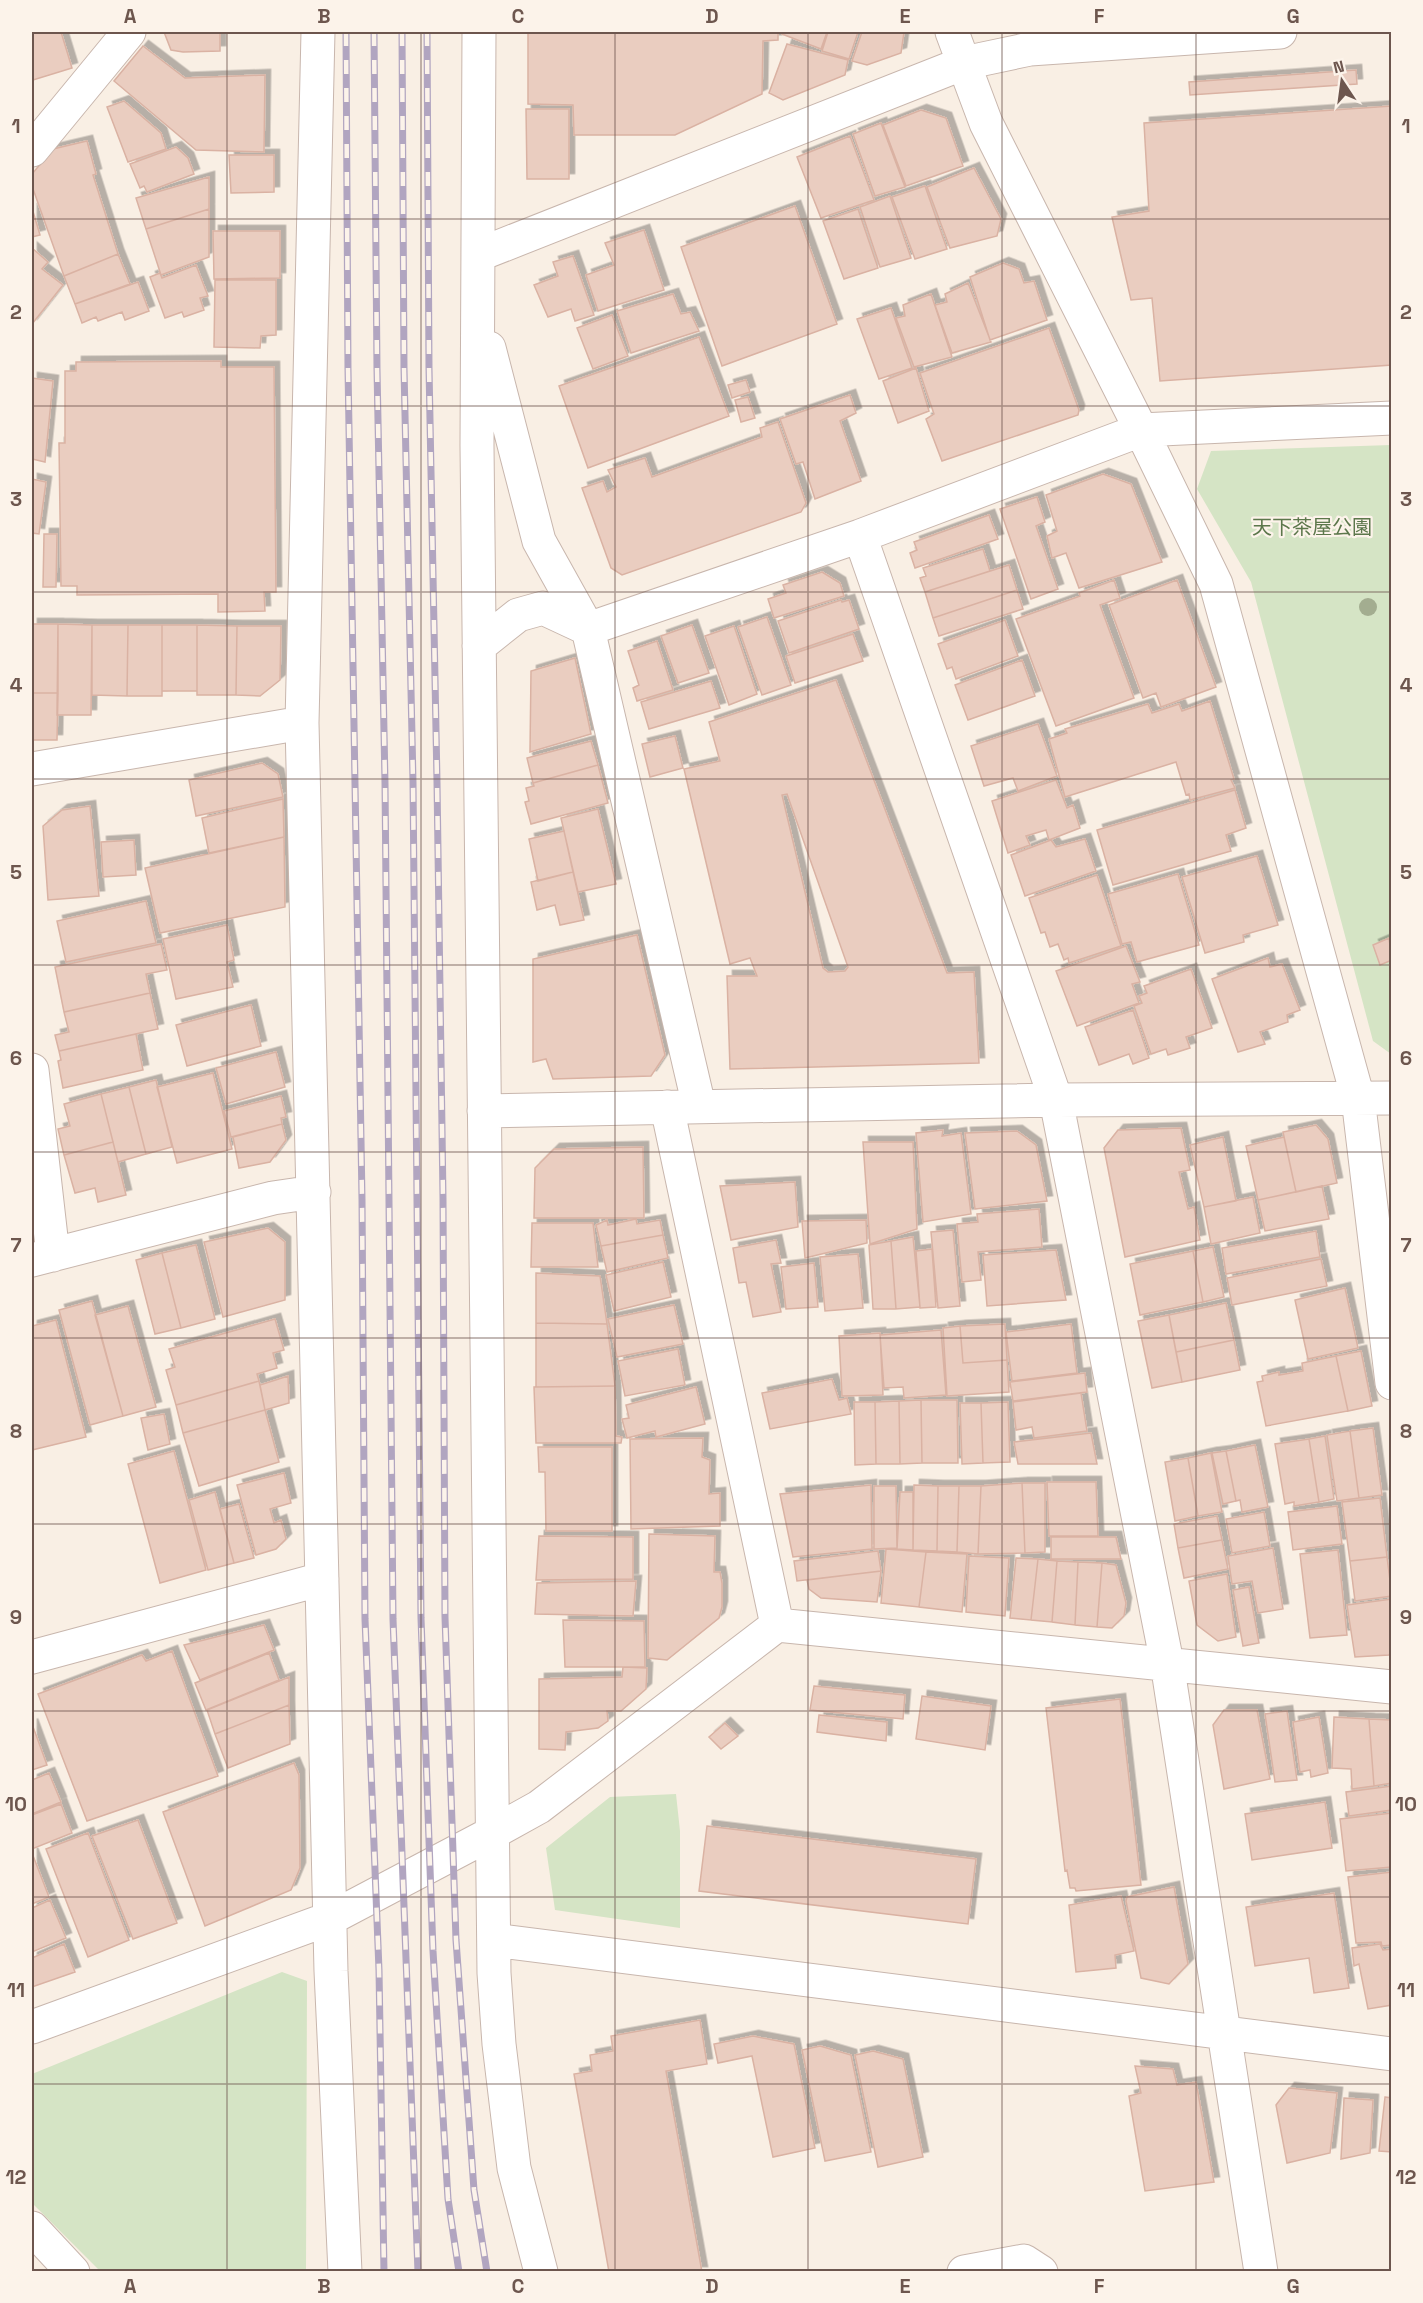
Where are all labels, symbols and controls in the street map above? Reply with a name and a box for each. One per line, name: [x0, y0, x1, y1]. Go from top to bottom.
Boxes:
text: A: [124, 3, 137, 29]
text: B: [317, 3, 331, 29]
text: C: [512, 3, 525, 29]
text: D: [705, 3, 719, 29]
text: E: [899, 3, 911, 29]
text: F: [1094, 3, 1105, 29]
text: G: [1286, 3, 1300, 29]
north arrow: [1312, 51, 1372, 111]
text: N: [1331, 55, 1346, 78]
text: 1: [11, 113, 21, 139]
text: 1: [1401, 113, 1411, 139]
text: 2: [10, 299, 22, 325]
text: 2: [1400, 299, 1412, 325]
text: 3: [10, 486, 22, 512]
text: 3: [1400, 486, 1412, 512]
park label: 天下茶屋公園: [1252, 514, 1372, 540]
text: 4: [10, 672, 23, 698]
text: 4: [1400, 672, 1413, 698]
text: 5: [10, 859, 22, 885]
text: 5: [1400, 859, 1412, 885]
text: 6: [10, 1045, 22, 1071]
text: 6: [1400, 1045, 1412, 1071]
text: 7: [10, 1232, 22, 1258]
text: 7: [1400, 1232, 1412, 1258]
text: 8: [10, 1418, 22, 1444]
text: 8: [1400, 1418, 1412, 1444]
text: 9: [10, 1604, 22, 1630]
text: 9: [1400, 1604, 1412, 1630]
text: 10: [5, 1791, 27, 1817]
text: 10: [1395, 1791, 1417, 1817]
text: 11: [7, 1977, 25, 2003]
text: 11: [1397, 1977, 1415, 2003]
text: 12: [6, 2164, 27, 2190]
text: 12: [1396, 2164, 1417, 2190]
text: A: [124, 2273, 137, 2299]
text: B: [317, 2273, 331, 2299]
text: C: [512, 2273, 525, 2299]
text: D: [705, 2273, 719, 2299]
text: E: [899, 2273, 911, 2299]
text: F: [1094, 2273, 1105, 2299]
text: G: [1286, 2273, 1300, 2299]

